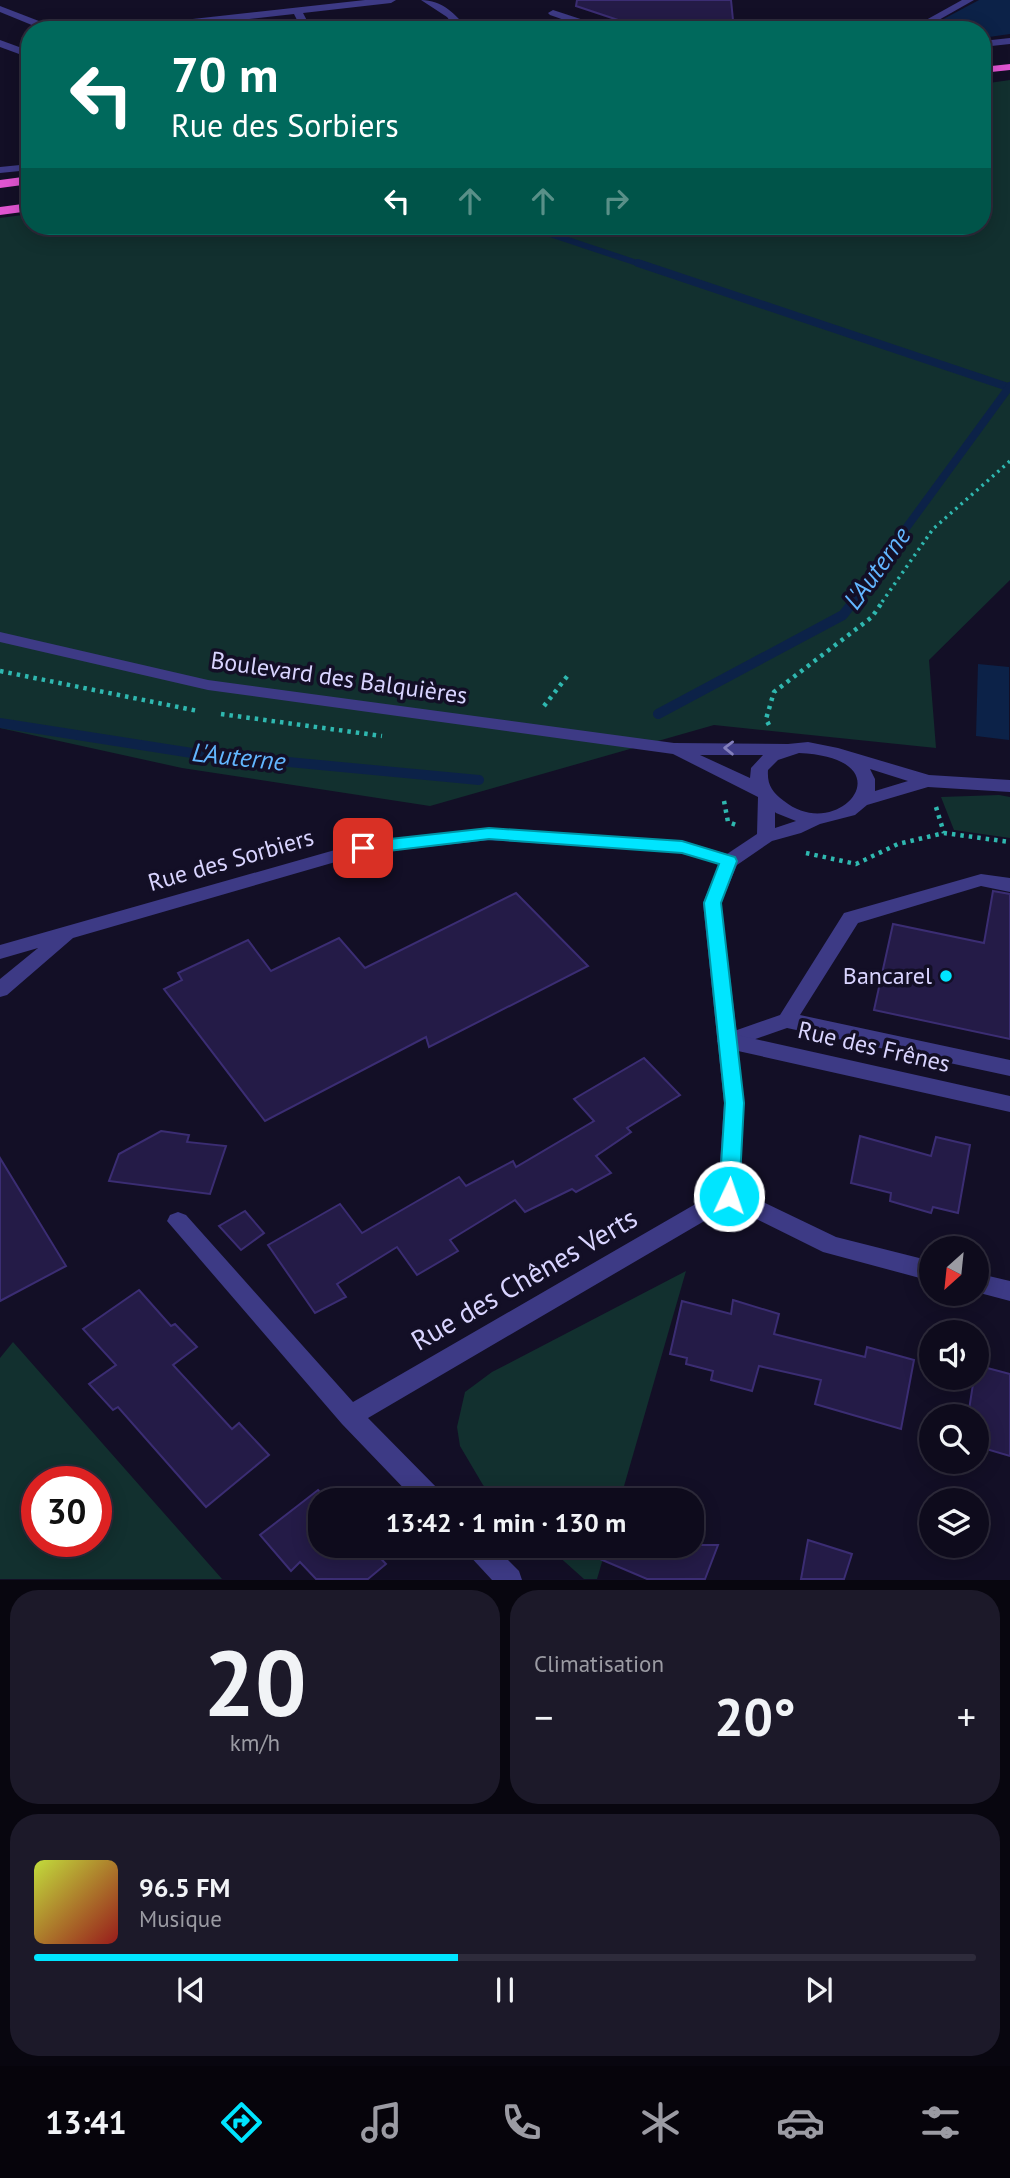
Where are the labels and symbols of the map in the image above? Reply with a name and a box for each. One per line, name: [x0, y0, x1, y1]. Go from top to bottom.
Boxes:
water label: L'Auterne: [836, 520, 918, 615]
street label: Boulevard des Balquières: [209, 644, 469, 711]
water label: L'Auterne: [191, 735, 288, 778]
one-way arrow: [723, 740, 734, 756]
pin: [333, 818, 393, 878]
street label: Rue des Sorbiers: [144, 821, 317, 898]
place label: Bancarel: [843, 960, 932, 991]
marker: Bancarel: [938, 968, 954, 984]
street label: Rue des Frênes: [795, 1014, 953, 1079]
position arrow: [692, 1159, 766, 1233]
street label: Rue des Chênes Verts: [404, 1199, 644, 1358]
north arrow: [919, 1236, 989, 1306]
speed limit sign: 30: [21, 1466, 112, 1557]

